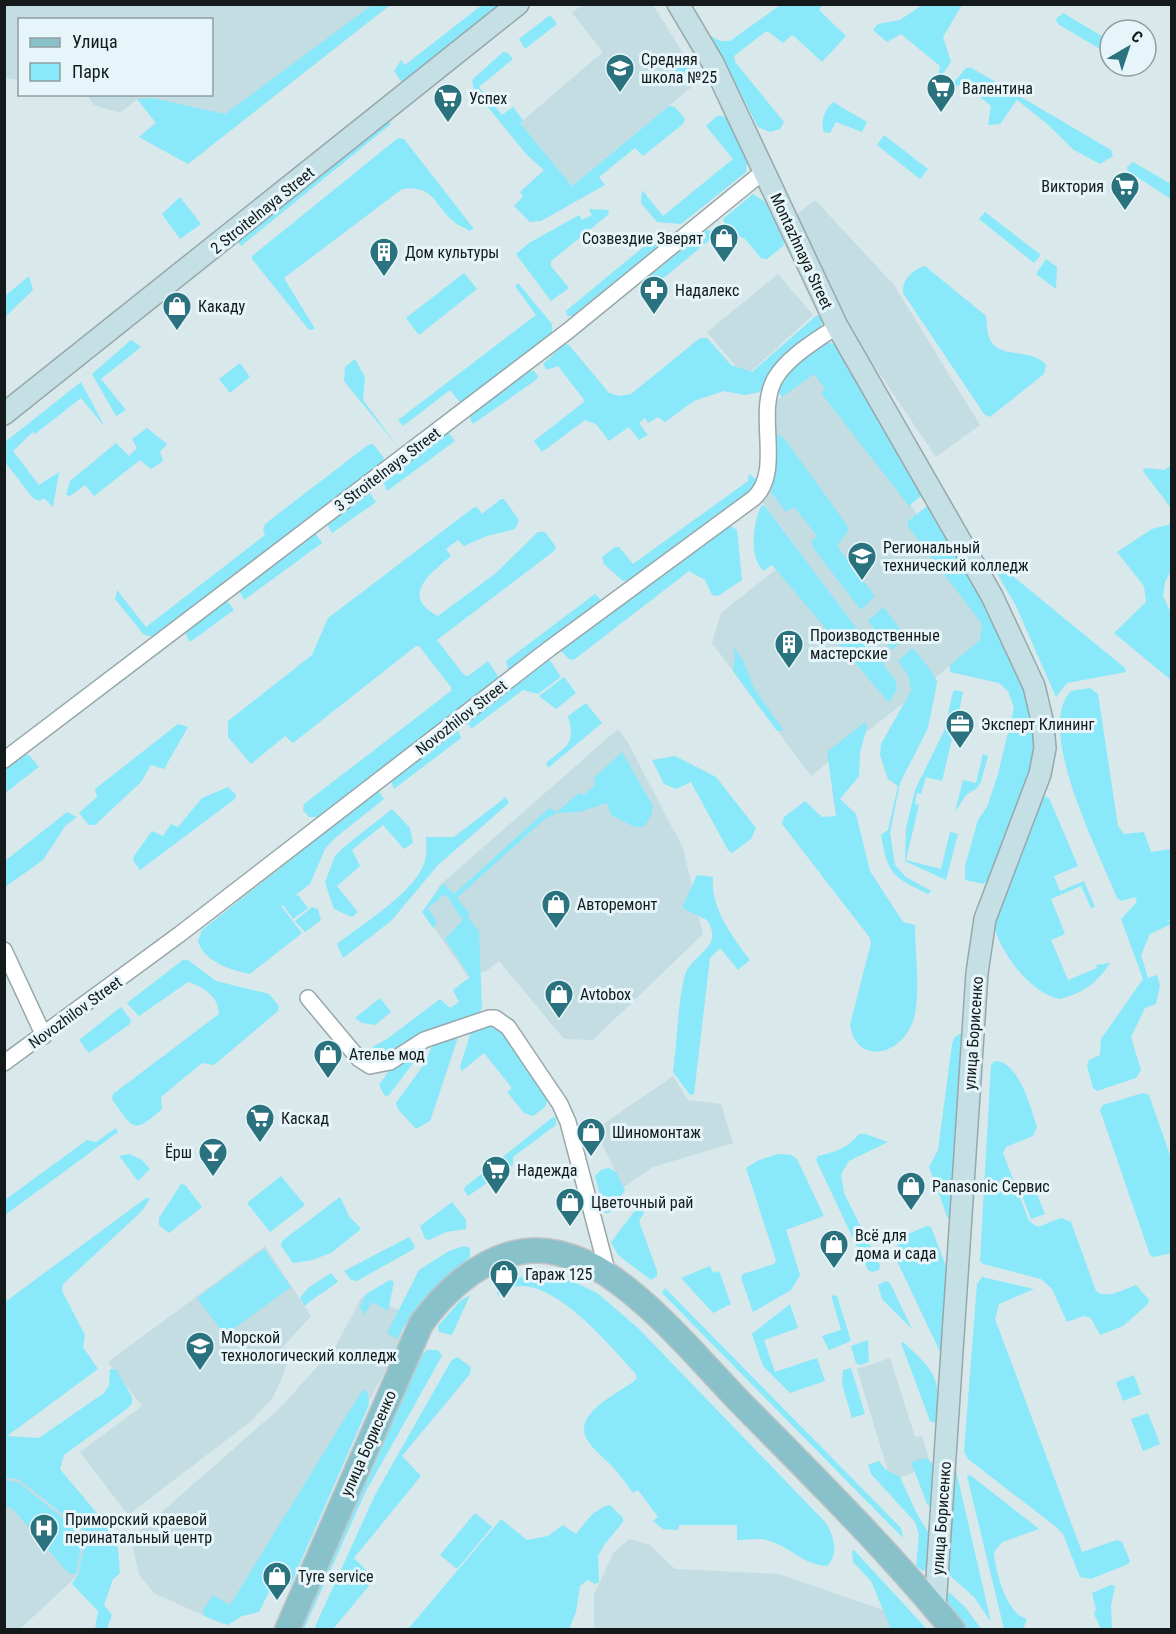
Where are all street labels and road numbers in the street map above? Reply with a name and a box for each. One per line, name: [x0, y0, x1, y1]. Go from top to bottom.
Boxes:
street label: 2 Stroitelnaya Street: [207, 163, 318, 258]
street label: Montazhnaya Street: [766, 190, 837, 312]
street label: 3 Stroitelnaya Street: [331, 423, 444, 515]
street label: Novozhilov Street: [412, 676, 511, 759]
street label: Novozhilov Street: [25, 972, 126, 1053]
street label: улица Борисенко: [960, 976, 987, 1090]
street label: улица Борисенко: [337, 1387, 400, 1499]
street label: улица Борисенко: [928, 1461, 955, 1575]

